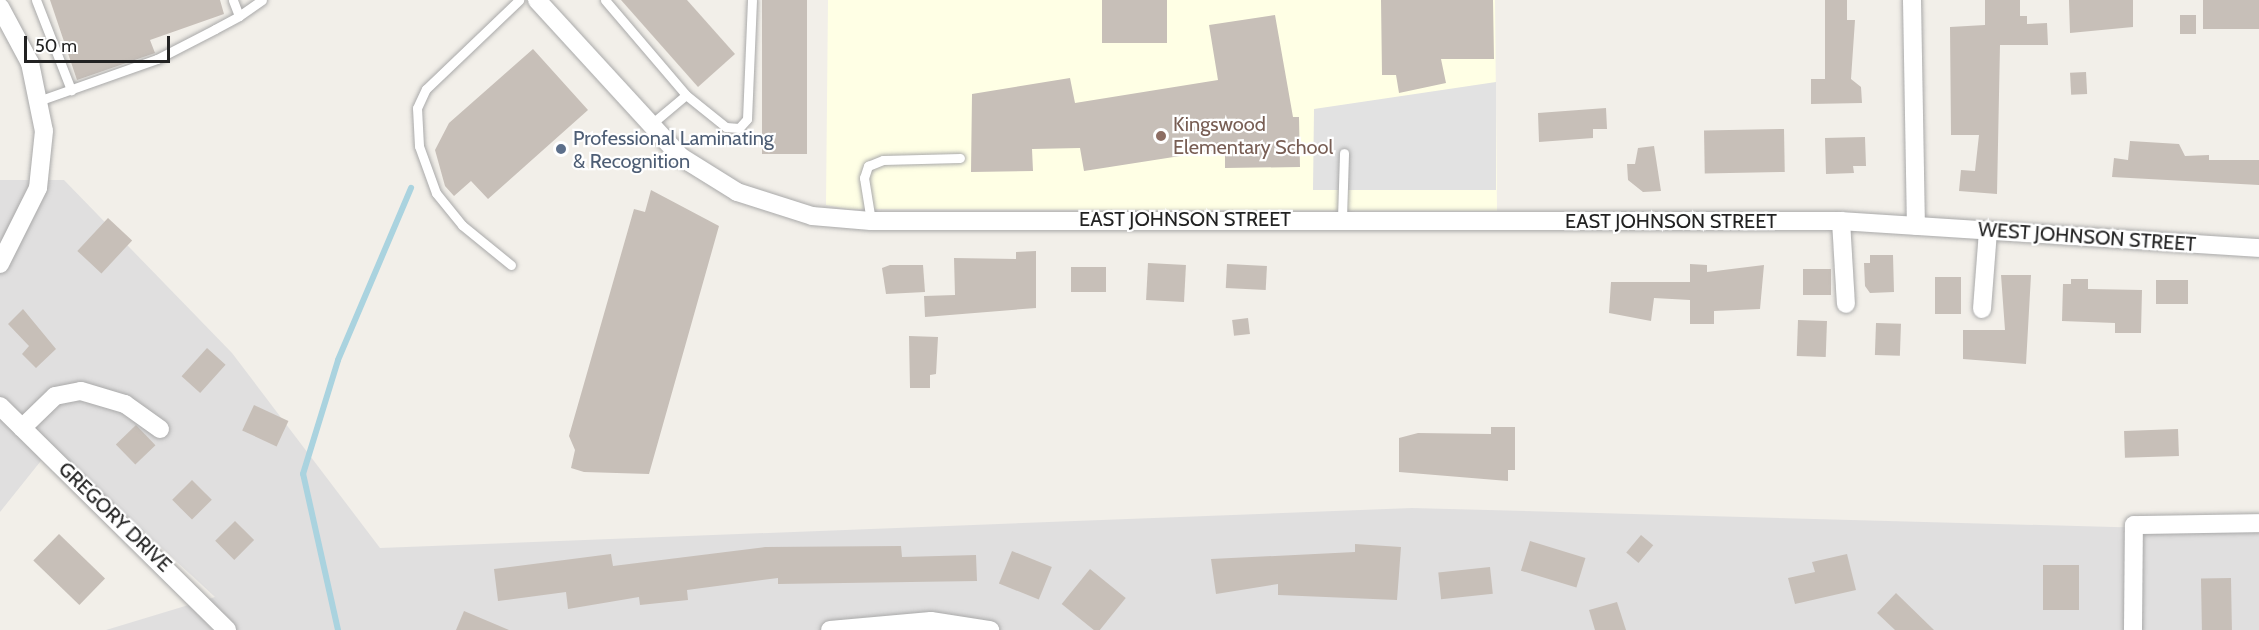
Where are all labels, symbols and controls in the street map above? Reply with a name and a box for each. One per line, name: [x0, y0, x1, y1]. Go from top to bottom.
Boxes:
scale bar: [27, 24, 172, 62]
text: 50 m: [35, 35, 77, 57]
place label: Kingswood Elementary School: [1173, 112, 1333, 159]
place label: Professional Laminating & Recognition: [573, 126, 774, 173]
marker: Kingswood Elementary School: [1154, 129, 1168, 143]
marker: Professional Laminating & Recognition: [554, 142, 568, 156]
street label: EAST JOHNSON STREET: [1079, 207, 1291, 231]
street label: EAST JOHNSON STREET: [1565, 209, 1777, 233]
street label: WEST JOHNSON STREET: [1977, 217, 2197, 257]
street label: GREGORY DRIVE: [53, 457, 177, 577]

